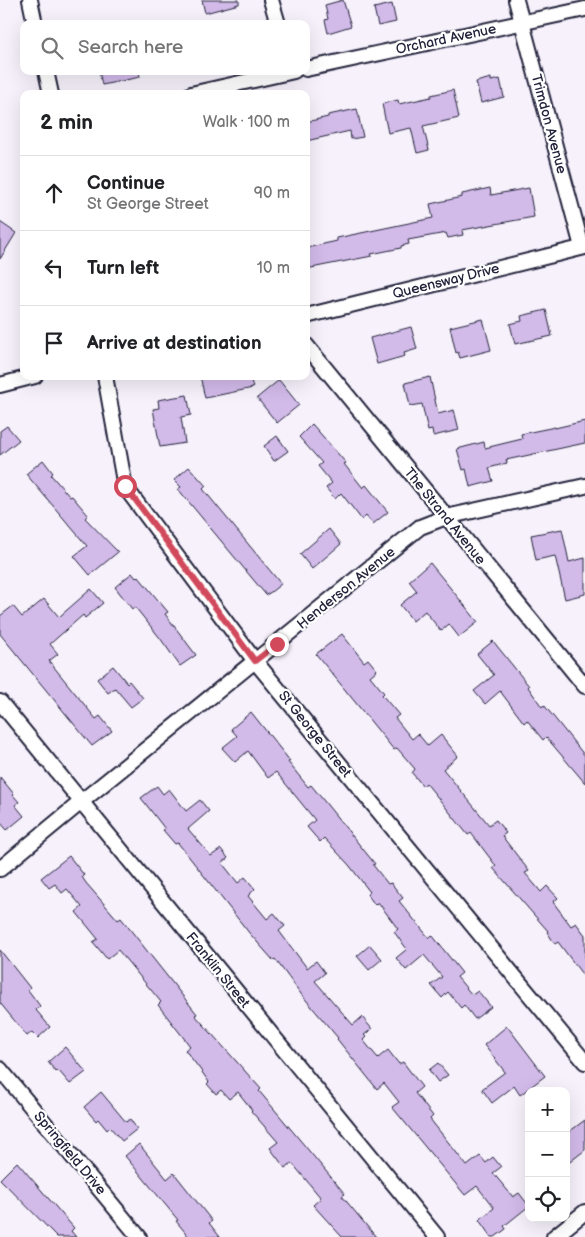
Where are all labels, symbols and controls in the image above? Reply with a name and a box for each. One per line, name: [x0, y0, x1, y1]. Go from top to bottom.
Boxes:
search box: [20, 20, 310, 75]
street label: Orchard Avenue: [394, 20, 498, 58]
icon: search: [38, 34, 66, 62]
text: Search here: [78, 36, 183, 59]
street label: Trimdon Avenue: [528, 72, 570, 176]
text: 2 min: [40, 110, 93, 135]
text: Walk · 100 m: [203, 113, 290, 132]
text: Continue: [87, 172, 165, 195]
icon: ahead: [40, 179, 68, 207]
text: 90 m: [254, 184, 290, 203]
text: St George Street: [87, 195, 209, 214]
icon: left: [40, 254, 68, 282]
text: Turn left: [87, 257, 159, 280]
text: 10 m: [257, 259, 290, 278]
street label: Queensway Drive: [391, 260, 501, 302]
icon: arrive: [40, 329, 68, 357]
text: Arrive at destination: [87, 332, 262, 355]
street label: The Strand Avenue: [401, 464, 489, 568]
route start: [114, 475, 137, 498]
street label: Henderson Avenue: [293, 543, 399, 633]
route end: [266, 633, 289, 656]
street label: St George Street: [275, 687, 356, 781]
street label: Franklin Street: [182, 929, 254, 1012]
map controls: [525, 1087, 570, 1222]
button: +: [525, 1087, 570, 1132]
street label: Springfield Drive: [30, 1108, 110, 1198]
button: −: [525, 1132, 570, 1177]
button: locate: [525, 1177, 570, 1222]

